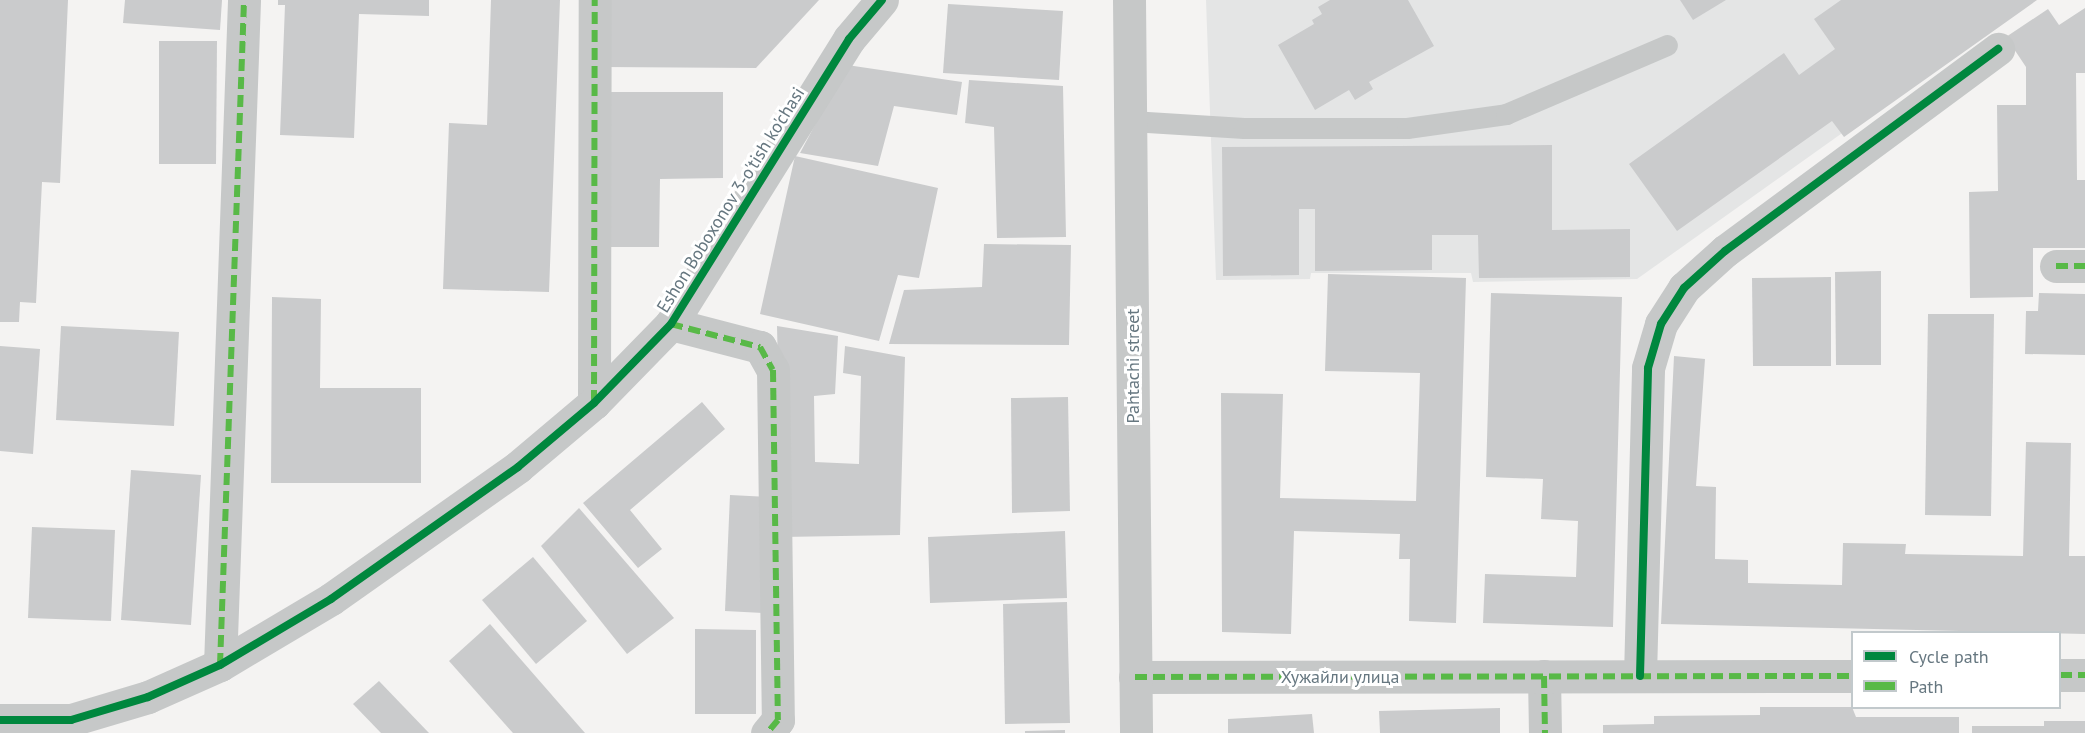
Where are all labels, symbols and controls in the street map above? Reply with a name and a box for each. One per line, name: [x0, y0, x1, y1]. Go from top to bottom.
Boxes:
street label: Eshon Boboxonov 3-o'tish ko'chasi: [652, 83, 810, 317]
street label: Pahtachi street: [1122, 309, 1144, 423]
legend: [1851, 631, 2061, 709]
text: Cycle path: [1909, 645, 1989, 668]
street label: Хужайли улица: [1281, 666, 1399, 688]
text: Path: [1909, 675, 1943, 698]

